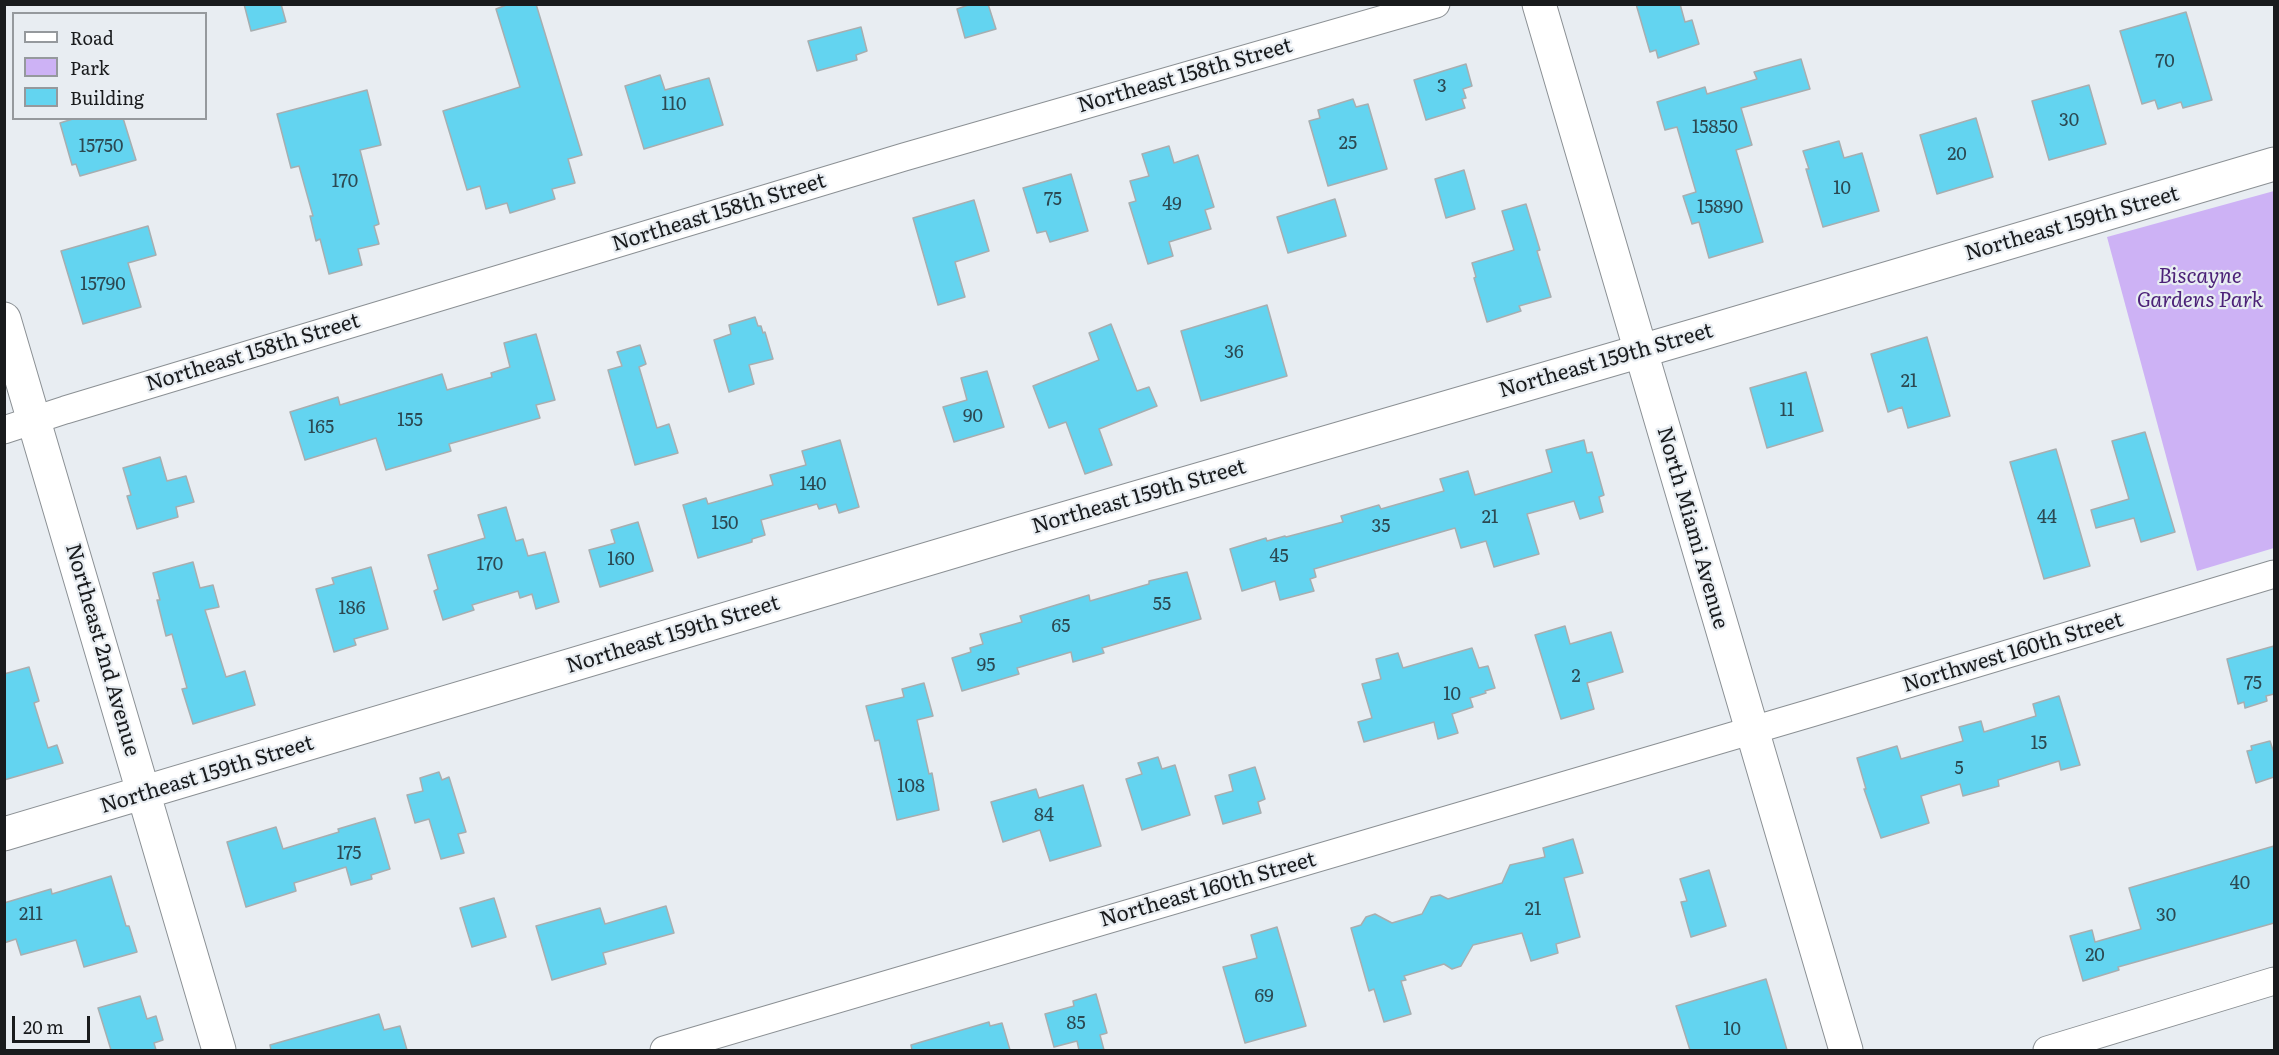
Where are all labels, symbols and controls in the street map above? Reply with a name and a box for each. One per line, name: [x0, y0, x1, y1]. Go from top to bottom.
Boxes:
legend: [12, 12, 207, 120]
text: Road: [70, 24, 114, 51]
street label: Northeast 158th Street: [1075, 33, 1295, 119]
house number: 70: [2155, 51, 2175, 73]
text: Park: [70, 54, 109, 81]
house number: 3: [1437, 76, 1447, 98]
text: Building: [70, 84, 144, 111]
house number: 110: [661, 94, 687, 116]
house number: 30: [2059, 110, 2079, 132]
house number: 15850: [1692, 117, 1738, 139]
house number: 25: [1339, 133, 1357, 155]
house number: 15750: [79, 136, 123, 158]
house number: 20: [1947, 144, 1967, 166]
street label: Northeast 158th Street: [609, 168, 829, 258]
house number: 170: [332, 171, 358, 193]
house number: 10: [1833, 178, 1851, 200]
street label: Northeast 159th Street: [1962, 181, 2182, 267]
house number: 75: [1044, 189, 1062, 211]
house number: 49: [1162, 194, 1182, 216]
house number: 15890: [1697, 197, 1743, 219]
park label: Biscayne Gardens Park: [2137, 264, 2263, 314]
house number: 15790: [80, 274, 126, 296]
street label: Northeast 158th Street: [143, 308, 363, 398]
street label: Northeast 159th Street: [1496, 318, 1716, 404]
house number: 36: [1224, 342, 1244, 364]
house number: 21: [1901, 371, 1917, 393]
house number: 11: [1780, 400, 1794, 422]
house number: 90: [963, 406, 983, 428]
house number: 155: [397, 410, 423, 432]
house number: 165: [308, 417, 334, 439]
street label: North Miami Avenue: [1651, 424, 1733, 632]
street label: Northeast 159th Street: [1029, 454, 1249, 540]
house number: 140: [800, 474, 826, 496]
house number: 21: [1482, 507, 1498, 529]
house number: 44: [2037, 507, 2057, 529]
house number: 150: [712, 513, 738, 535]
house number: 35: [1372, 516, 1390, 538]
street label: Northeast 2nd Avenue: [60, 541, 144, 759]
house number: 45: [1269, 546, 1289, 568]
house number: 160: [607, 549, 635, 571]
house number: 170: [477, 554, 503, 576]
street label: Northeast 159th Street: [563, 591, 783, 679]
house number: 55: [1153, 594, 1171, 616]
house number: 186: [339, 598, 365, 620]
street label: Northwest 160th Street: [1900, 607, 2126, 699]
house number: 65: [1052, 616, 1070, 638]
house number: 95: [977, 655, 995, 677]
house number: 2: [1571, 666, 1581, 688]
house number: 75: [2244, 673, 2262, 695]
house number: 10: [1443, 684, 1461, 706]
street label: Northeast 159th Street: [97, 731, 317, 819]
house number: 15: [2031, 733, 2047, 755]
house number: 5: [1954, 758, 1964, 780]
house number: 108: [897, 776, 925, 798]
house number: 84: [1034, 805, 1054, 827]
house number: 175: [337, 843, 361, 865]
street label: Northeast 160th Street: [1097, 847, 1319, 933]
house number: 40: [2230, 873, 2250, 895]
house number: 21: [1525, 899, 1541, 921]
house number: 211: [19, 904, 43, 926]
house number: 30: [2156, 905, 2176, 927]
house number: 20: [2085, 945, 2105, 967]
house number: 69: [1254, 986, 1274, 1008]
scale bar: [15, 1004, 93, 1042]
text: 20 m: [23, 1013, 64, 1040]
house number: 85: [1066, 1013, 1086, 1035]
house number: 10: [1723, 1019, 1741, 1041]

